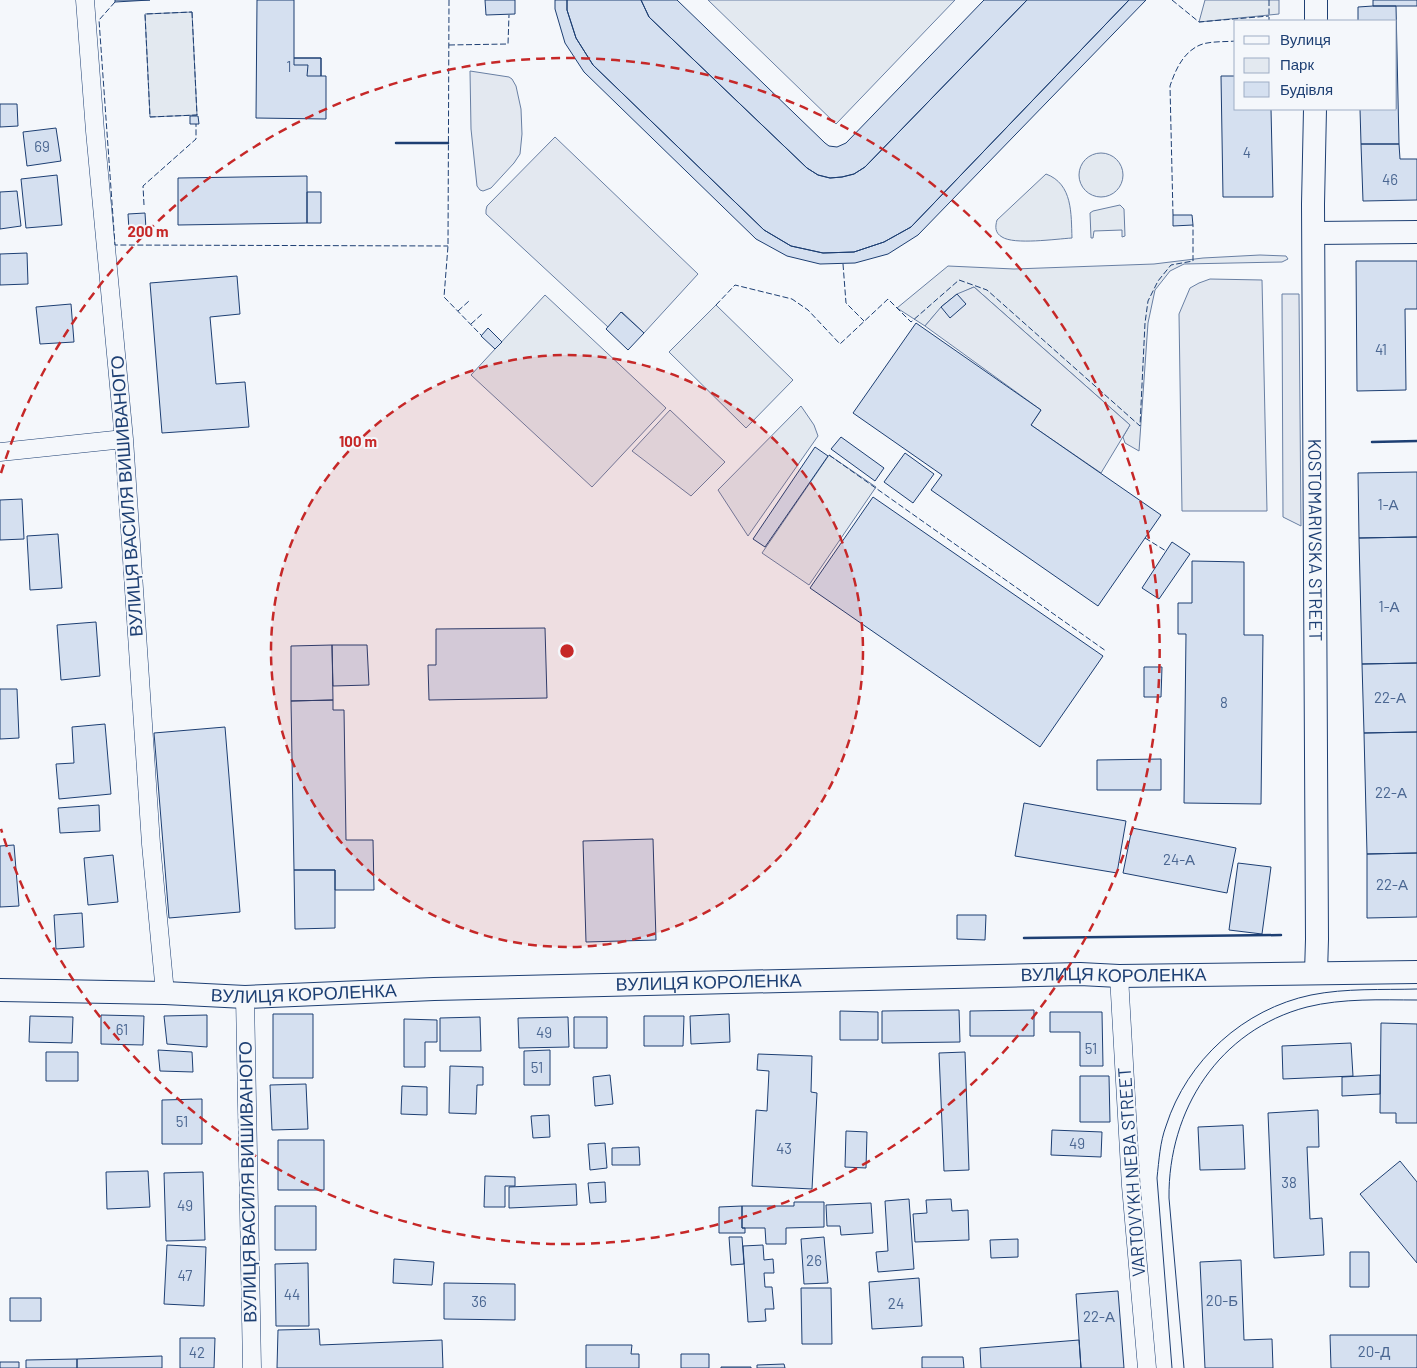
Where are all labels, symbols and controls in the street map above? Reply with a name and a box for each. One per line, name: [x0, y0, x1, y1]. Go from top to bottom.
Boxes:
legend: [1234, 20, 1397, 110]
text: Вулиця: [1280, 30, 1331, 48]
text: Парк: [1280, 55, 1314, 73]
house number: 1: [286, 57, 292, 75]
text: Будівля: [1280, 80, 1333, 98]
house number: 69: [34, 137, 50, 155]
house number: 4: [1243, 143, 1251, 161]
house number: 46: [1382, 170, 1398, 188]
text: 200 m: [127, 222, 169, 240]
house number: 41: [1375, 340, 1387, 358]
street label: ВУЛИЦЯ ВАСИЛЯ ВИШИВАНОГО: [105, 355, 147, 637]
text: 100 m: [339, 432, 377, 450]
street label: KOSTOMARIVSKA STREET: [1304, 439, 1327, 641]
house number: 1-А: [1377, 495, 1399, 513]
house number: 1-А: [1378, 597, 1400, 615]
centre of rings: [558, 642, 576, 660]
house number: 22-А: [1374, 688, 1406, 706]
house number: 8: [1220, 693, 1228, 711]
house number: 22-А: [1375, 783, 1407, 801]
house number: 24-А: [1163, 850, 1195, 868]
house number: 22-А: [1376, 875, 1408, 893]
street label: ВУЛИЦЯ КОРОЛЕНКА: [1020, 962, 1207, 986]
street label: ВУЛИЦЯ КОРОЛЕНКА: [615, 968, 802, 995]
street label: ВУЛИЦЯ КОРОЛЕНКА: [210, 979, 397, 1007]
house number: 61: [116, 1020, 128, 1038]
house number: 49: [536, 1023, 552, 1041]
house number: 51: [1085, 1039, 1097, 1057]
street label: ВУЛИЦЯ ВАСИЛЯ ВИШИВАНОГО: [234, 1041, 260, 1323]
house number: 51: [531, 1058, 543, 1076]
street label: VARTOVYKH NEBA STREET: [1113, 1067, 1149, 1278]
house number: 51: [176, 1112, 188, 1130]
house number: 49: [1069, 1134, 1085, 1152]
house number: 43: [776, 1139, 792, 1157]
house number: 38: [1281, 1173, 1297, 1191]
house number: 49: [177, 1196, 193, 1214]
house number: 26: [806, 1251, 822, 1269]
house number: 47: [178, 1266, 192, 1284]
house number: 44: [284, 1285, 300, 1303]
house number: 20-Б: [1206, 1291, 1238, 1309]
house number: 36: [471, 1292, 487, 1310]
house number: 24: [888, 1294, 904, 1312]
house number: 22-А: [1083, 1307, 1115, 1325]
house number: 20-Д: [1358, 1342, 1390, 1360]
house number: 42: [189, 1343, 205, 1361]

